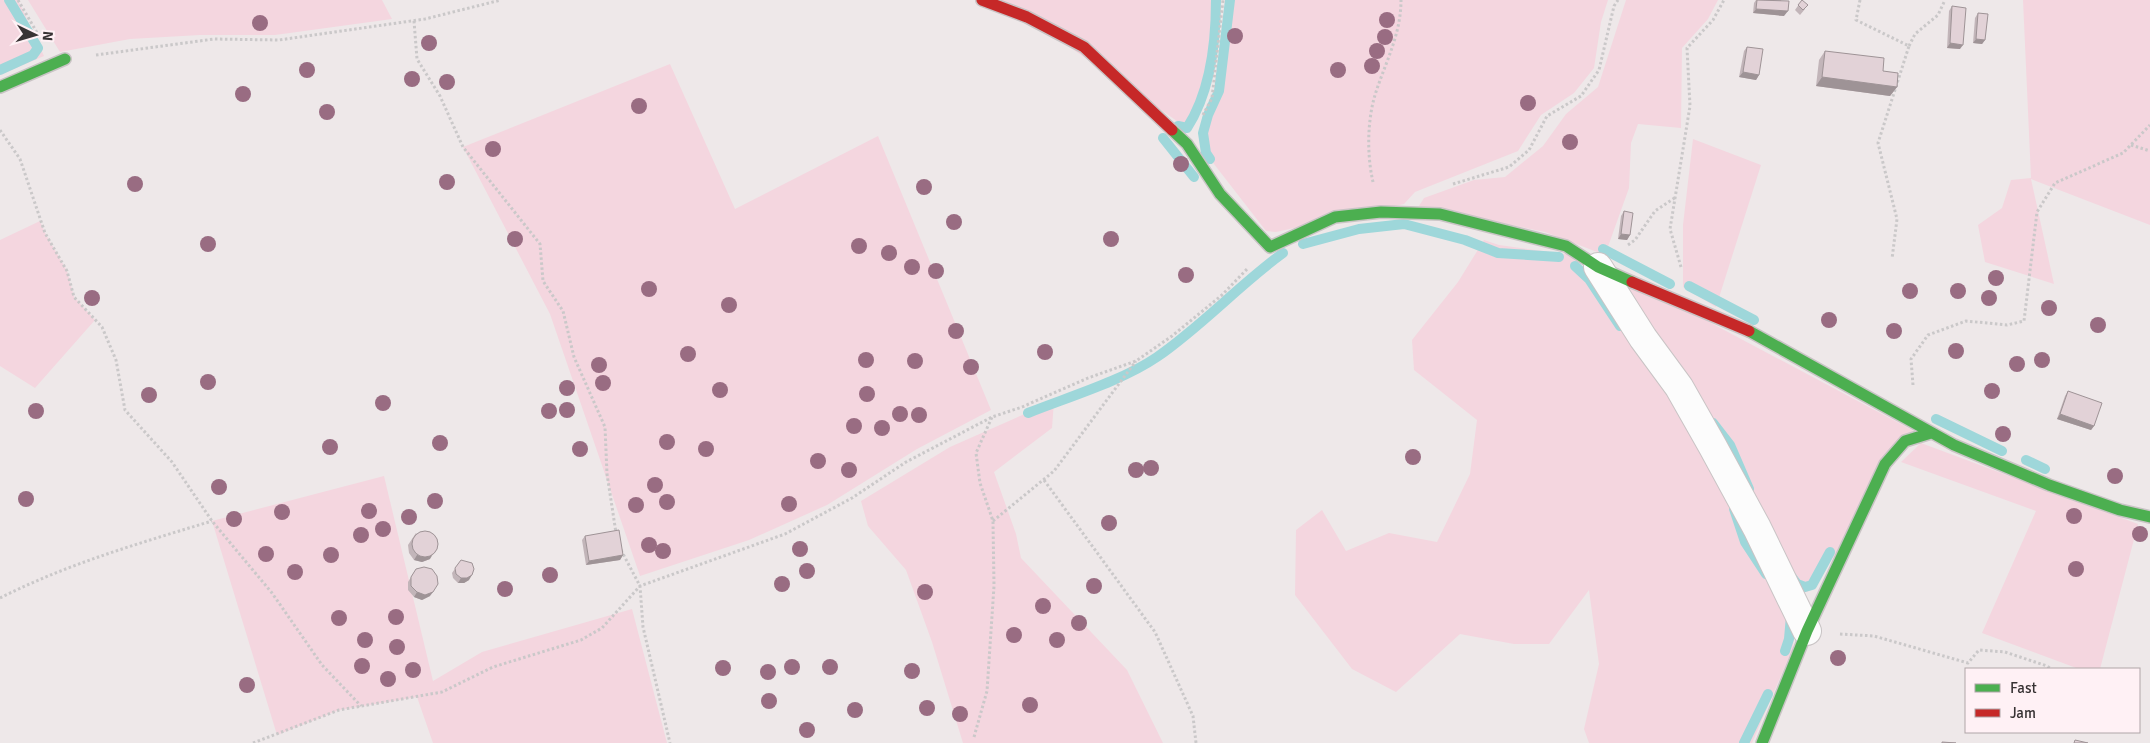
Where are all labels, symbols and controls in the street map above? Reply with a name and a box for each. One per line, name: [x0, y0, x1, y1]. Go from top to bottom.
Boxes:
north arrow: [10, 10, 60, 60]
text: N: [39, 30, 56, 42]
legend: [1965, 668, 2140, 733]
text: Fast: [2010, 679, 2037, 697]
text: Jam: [2010, 704, 2036, 722]

